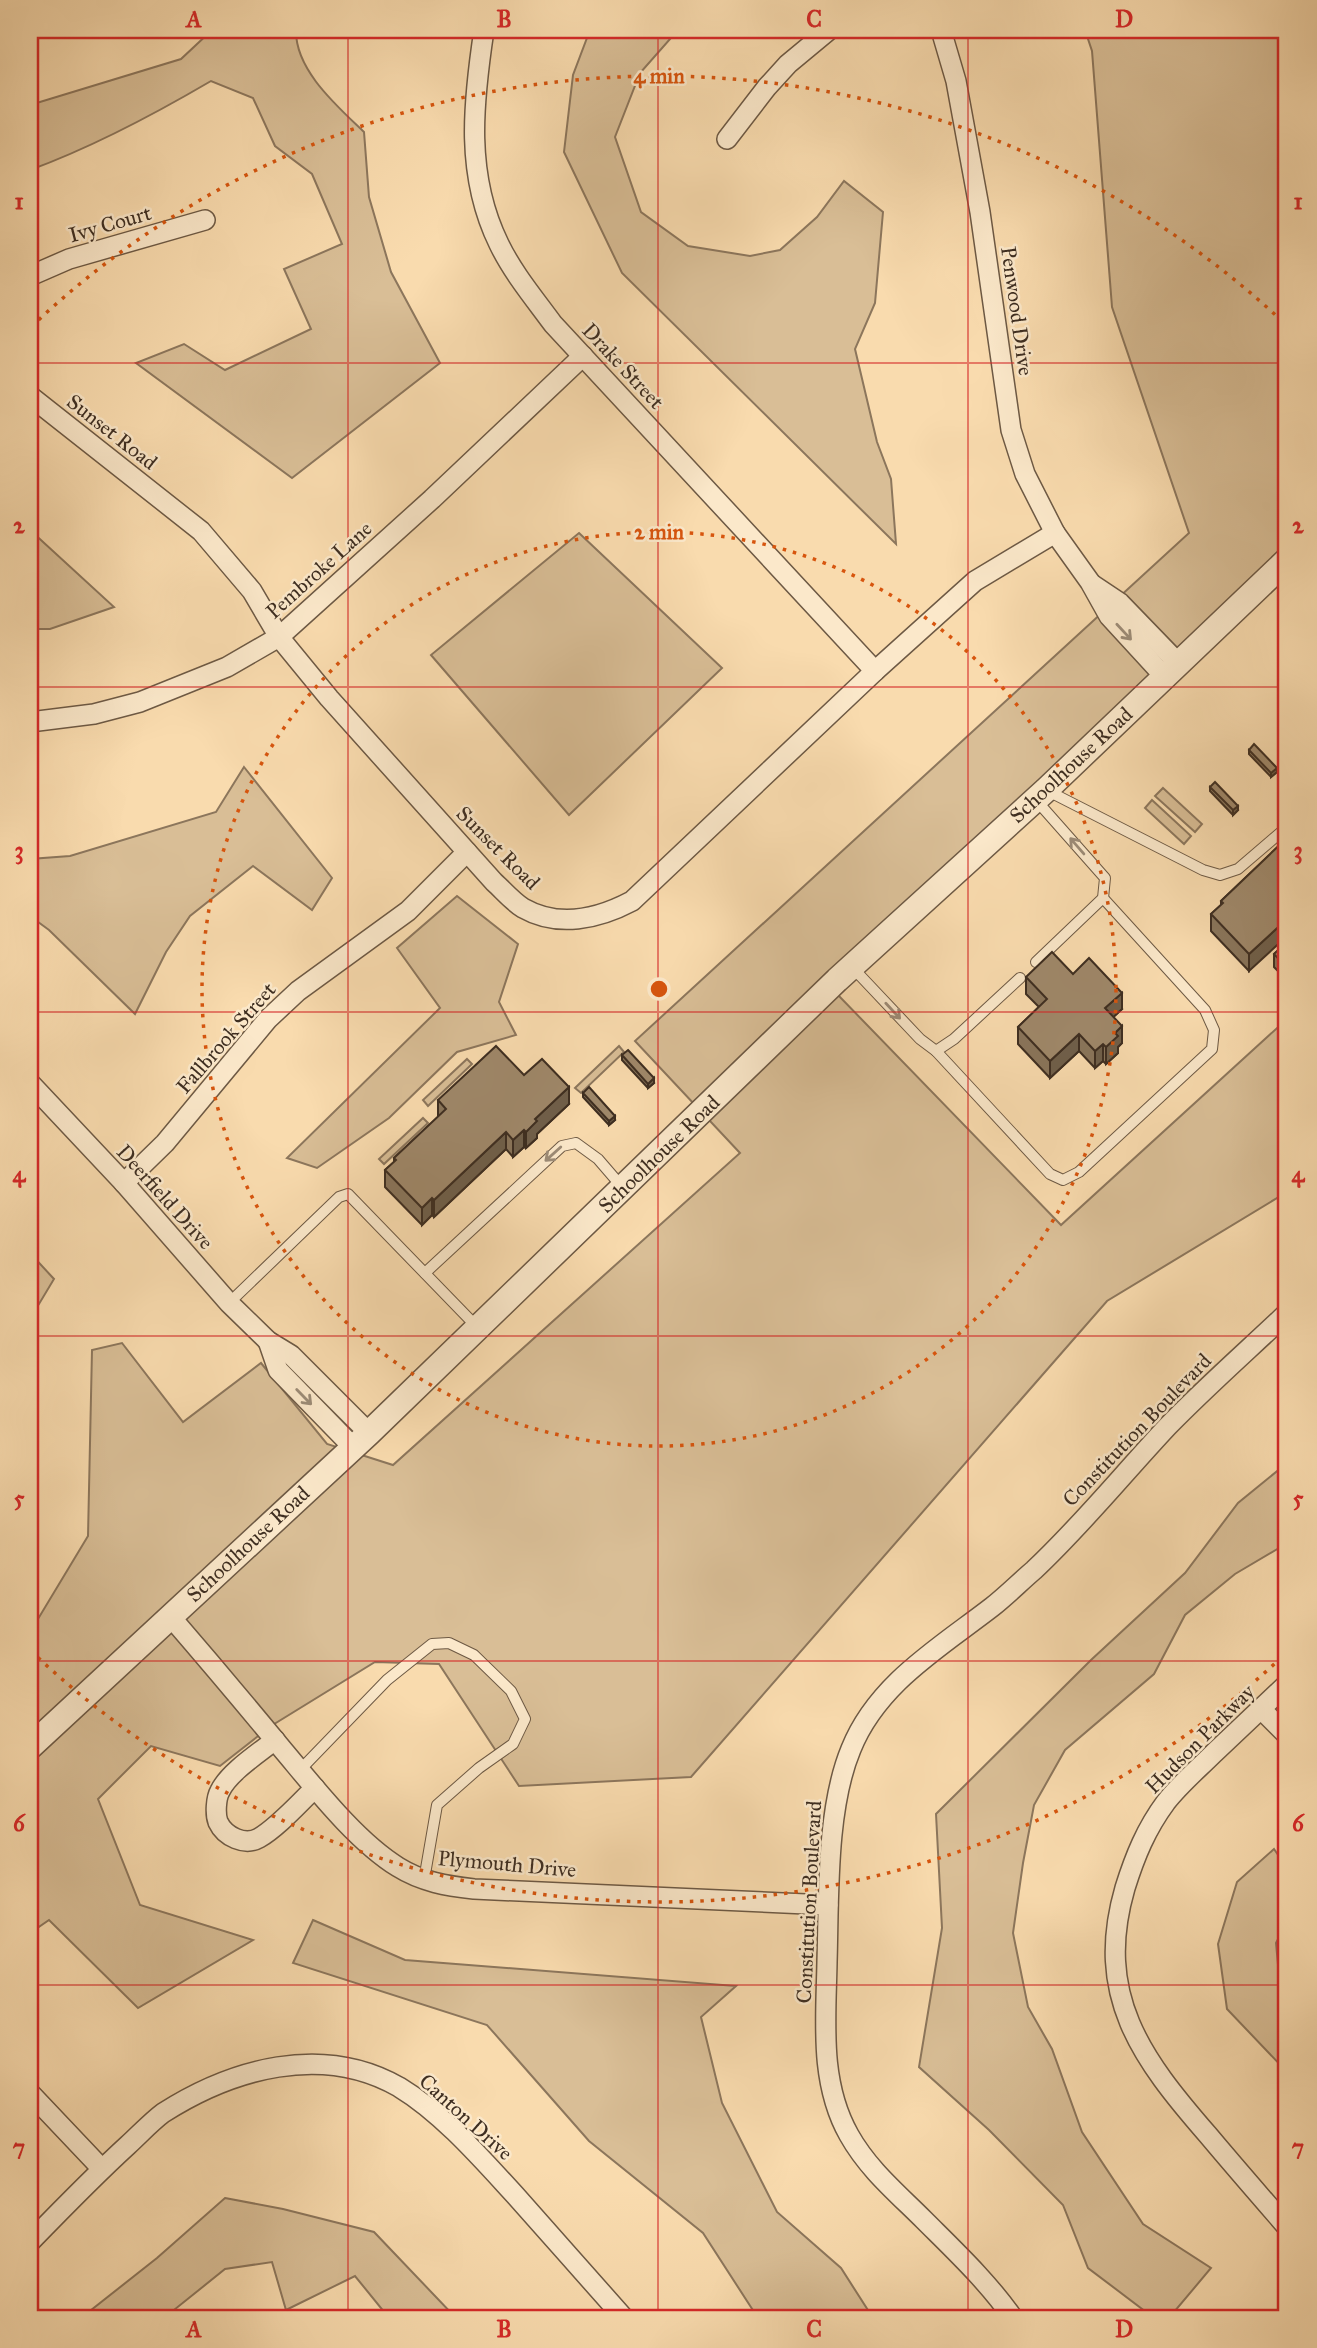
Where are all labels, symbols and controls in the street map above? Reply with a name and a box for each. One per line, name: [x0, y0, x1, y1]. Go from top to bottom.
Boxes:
text: A: [184, 5, 202, 33]
text: B: [496, 5, 512, 33]
text: C: [806, 5, 822, 33]
text: D: [1115, 5, 1133, 33]
text: 4 min: [633, 63, 685, 89]
text: 1: [14, 187, 24, 215]
text: 1: [1293, 187, 1303, 215]
street label: Ivy Court: [66, 200, 155, 248]
street label: Penwood Drive: [995, 245, 1039, 377]
street label: Drake Street: [577, 318, 670, 415]
street label: Sunset Road: [62, 389, 163, 476]
text: 2: [13, 511, 25, 539]
text: 2: [1292, 511, 1304, 539]
street label: Pembroke Lane: [261, 515, 378, 624]
text: 2 min: [634, 519, 684, 545]
one-way arrow: [1115, 623, 1132, 640]
street label: Schoolhouse Road: [1004, 701, 1138, 829]
street label: Sunset Road: [451, 801, 546, 896]
text: 3: [14, 836, 24, 865]
text: 3: [1293, 836, 1303, 865]
one-way arrow: [1069, 837, 1085, 855]
street label: Fallbrook Street: [171, 977, 282, 1099]
centre of rings: [647, 977, 671, 1001]
one-way arrow: [884, 1002, 901, 1019]
street label: Schoolhouse Road: [593, 1089, 725, 1219]
street label: Deerfield Drive: [111, 1139, 219, 1255]
one-way arrow: [544, 1146, 562, 1162]
text: 4: [13, 1160, 27, 1188]
text: 4: [1292, 1160, 1306, 1188]
street label: Constitution Boulevard: [1057, 1348, 1217, 1512]
one-way arrow: [295, 1388, 312, 1405]
street label: Schoolhouse Road: [181, 1480, 315, 1608]
text: 5: [14, 1484, 25, 1512]
text: 5: [1293, 1484, 1304, 1512]
street label: Hudson Parkway: [1140, 1678, 1261, 1799]
street label: Constitution Boulevard: [791, 1800, 827, 2004]
text: 6: [13, 1809, 26, 1837]
text: 6: [1292, 1809, 1305, 1837]
street label: Plymouth Drive: [437, 1845, 578, 1883]
street label: Canton Drive: [414, 2068, 518, 2166]
text: 7: [13, 2133, 25, 2161]
text: 7: [1292, 2133, 1304, 2161]
text: A: [184, 2315, 202, 2343]
text: B: [496, 2315, 512, 2343]
text: C: [806, 2315, 822, 2343]
text: D: [1115, 2315, 1133, 2343]

